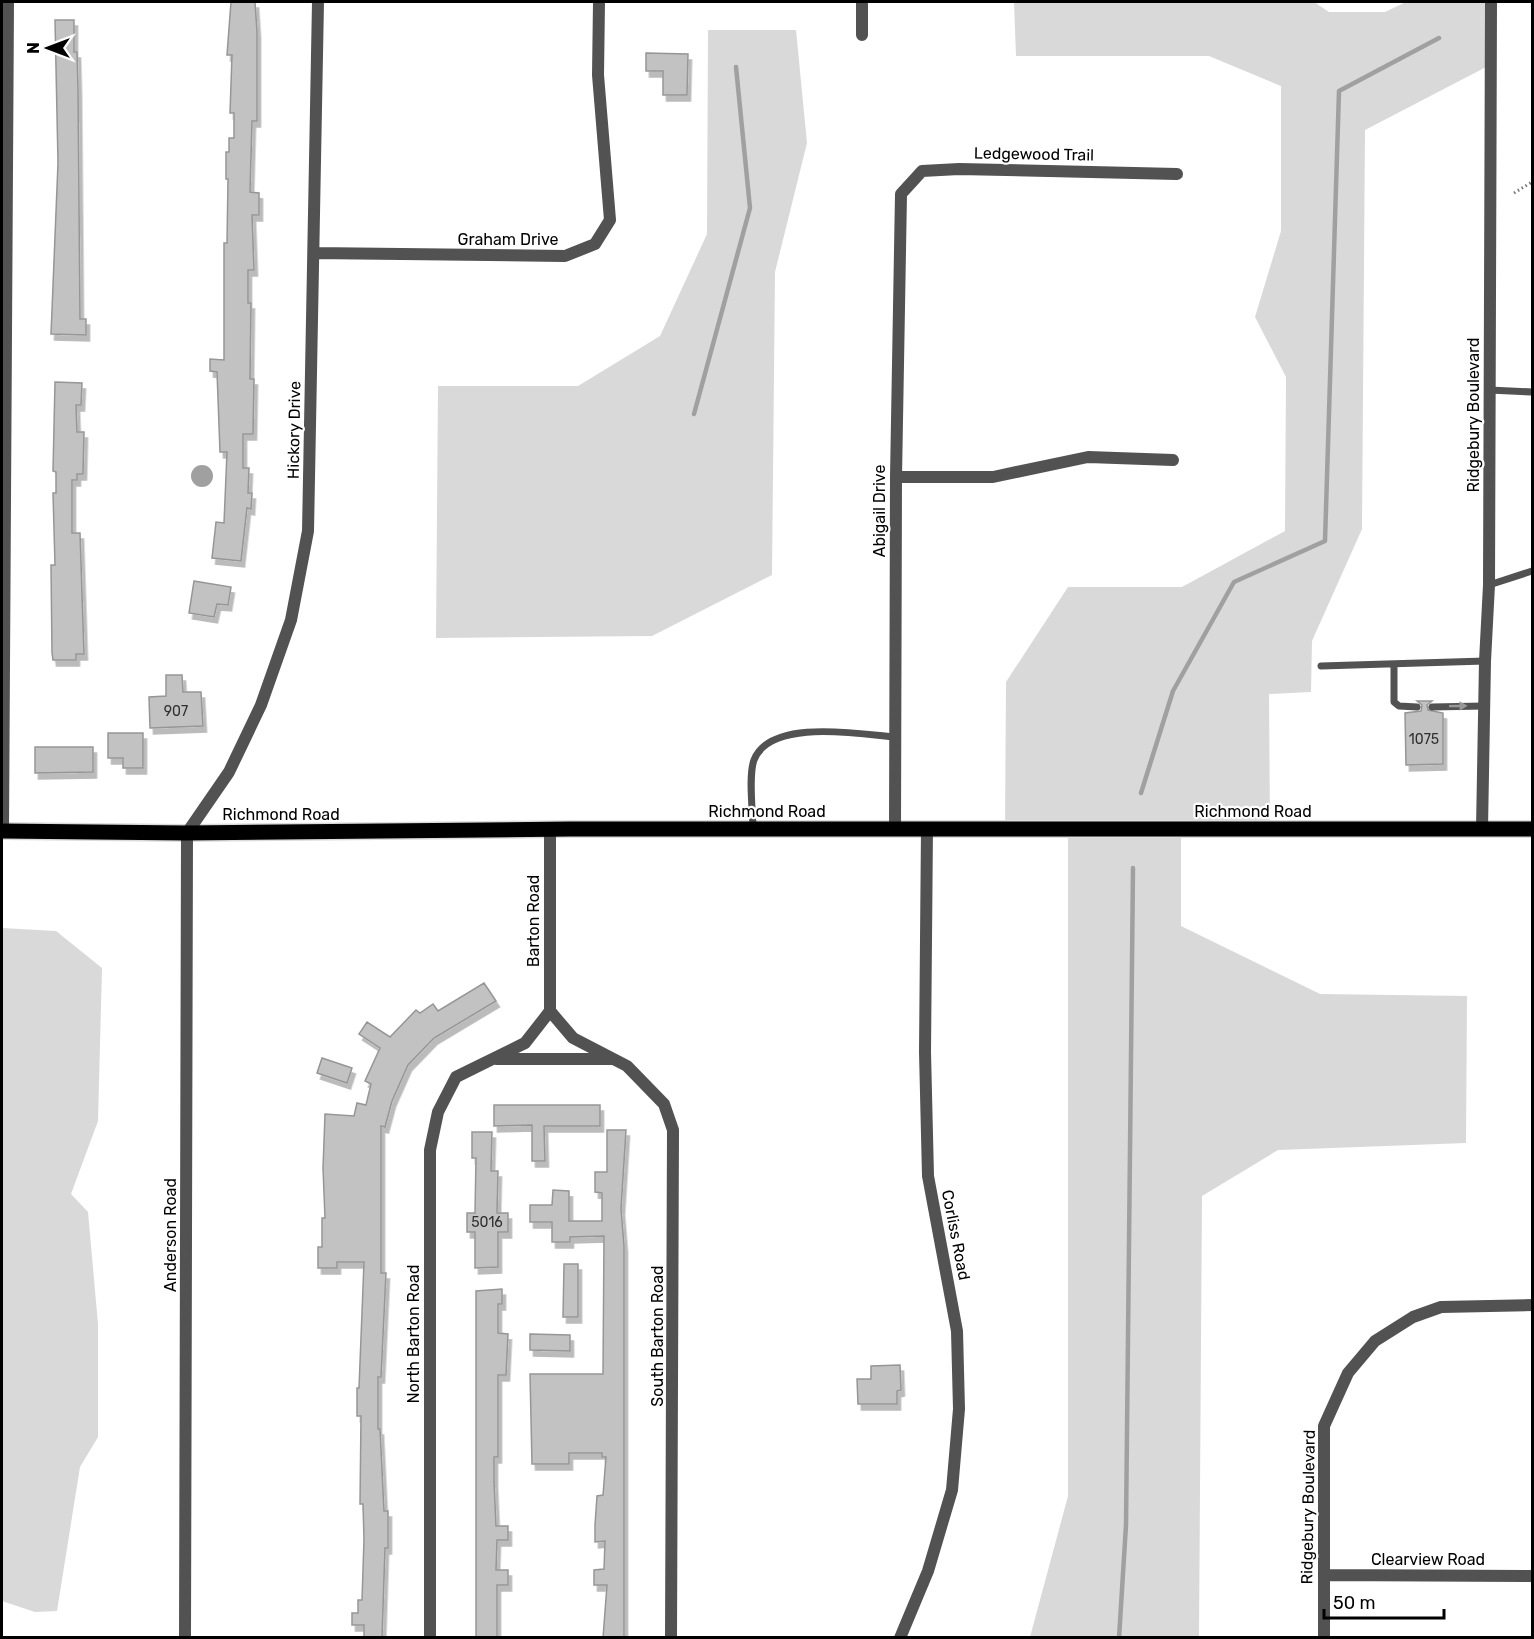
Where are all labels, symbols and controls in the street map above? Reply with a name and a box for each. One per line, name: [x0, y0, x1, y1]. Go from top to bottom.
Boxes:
north arrow: [18, 18, 78, 78]
text: N: [24, 42, 43, 54]
street label: Ledgewood Trail: [974, 143, 1094, 165]
street label: Graham Drive: [458, 230, 558, 249]
street label: Ridgebury Boulevard: [1464, 338, 1483, 492]
street label: Hickory Drive: [284, 381, 304, 479]
street label: Abigail Drive: [870, 465, 889, 557]
one-way arrow: [1449, 701, 1468, 711]
house number: 907: [164, 703, 188, 720]
house number: 1075: [1409, 731, 1439, 748]
street label: Richmond Road: [708, 802, 826, 821]
street label: Richmond Road: [1194, 802, 1312, 821]
street label: Richmond Road: [222, 805, 340, 824]
street label: Barton Road: [524, 875, 543, 967]
street label: Anderson Road: [161, 1178, 180, 1292]
street label: Corliss Road: [938, 1188, 974, 1282]
house number: 5016: [471, 1214, 503, 1231]
street label: North Barton Road: [404, 1265, 423, 1403]
street label: South Barton Road: [648, 1265, 667, 1407]
street label: Ridgebury Boulevard: [1297, 1429, 1319, 1585]
street label: Clearview Road: [1371, 1550, 1485, 1569]
scale bar: [1324, 1582, 1444, 1620]
text: 50 m: [1333, 1592, 1376, 1614]

